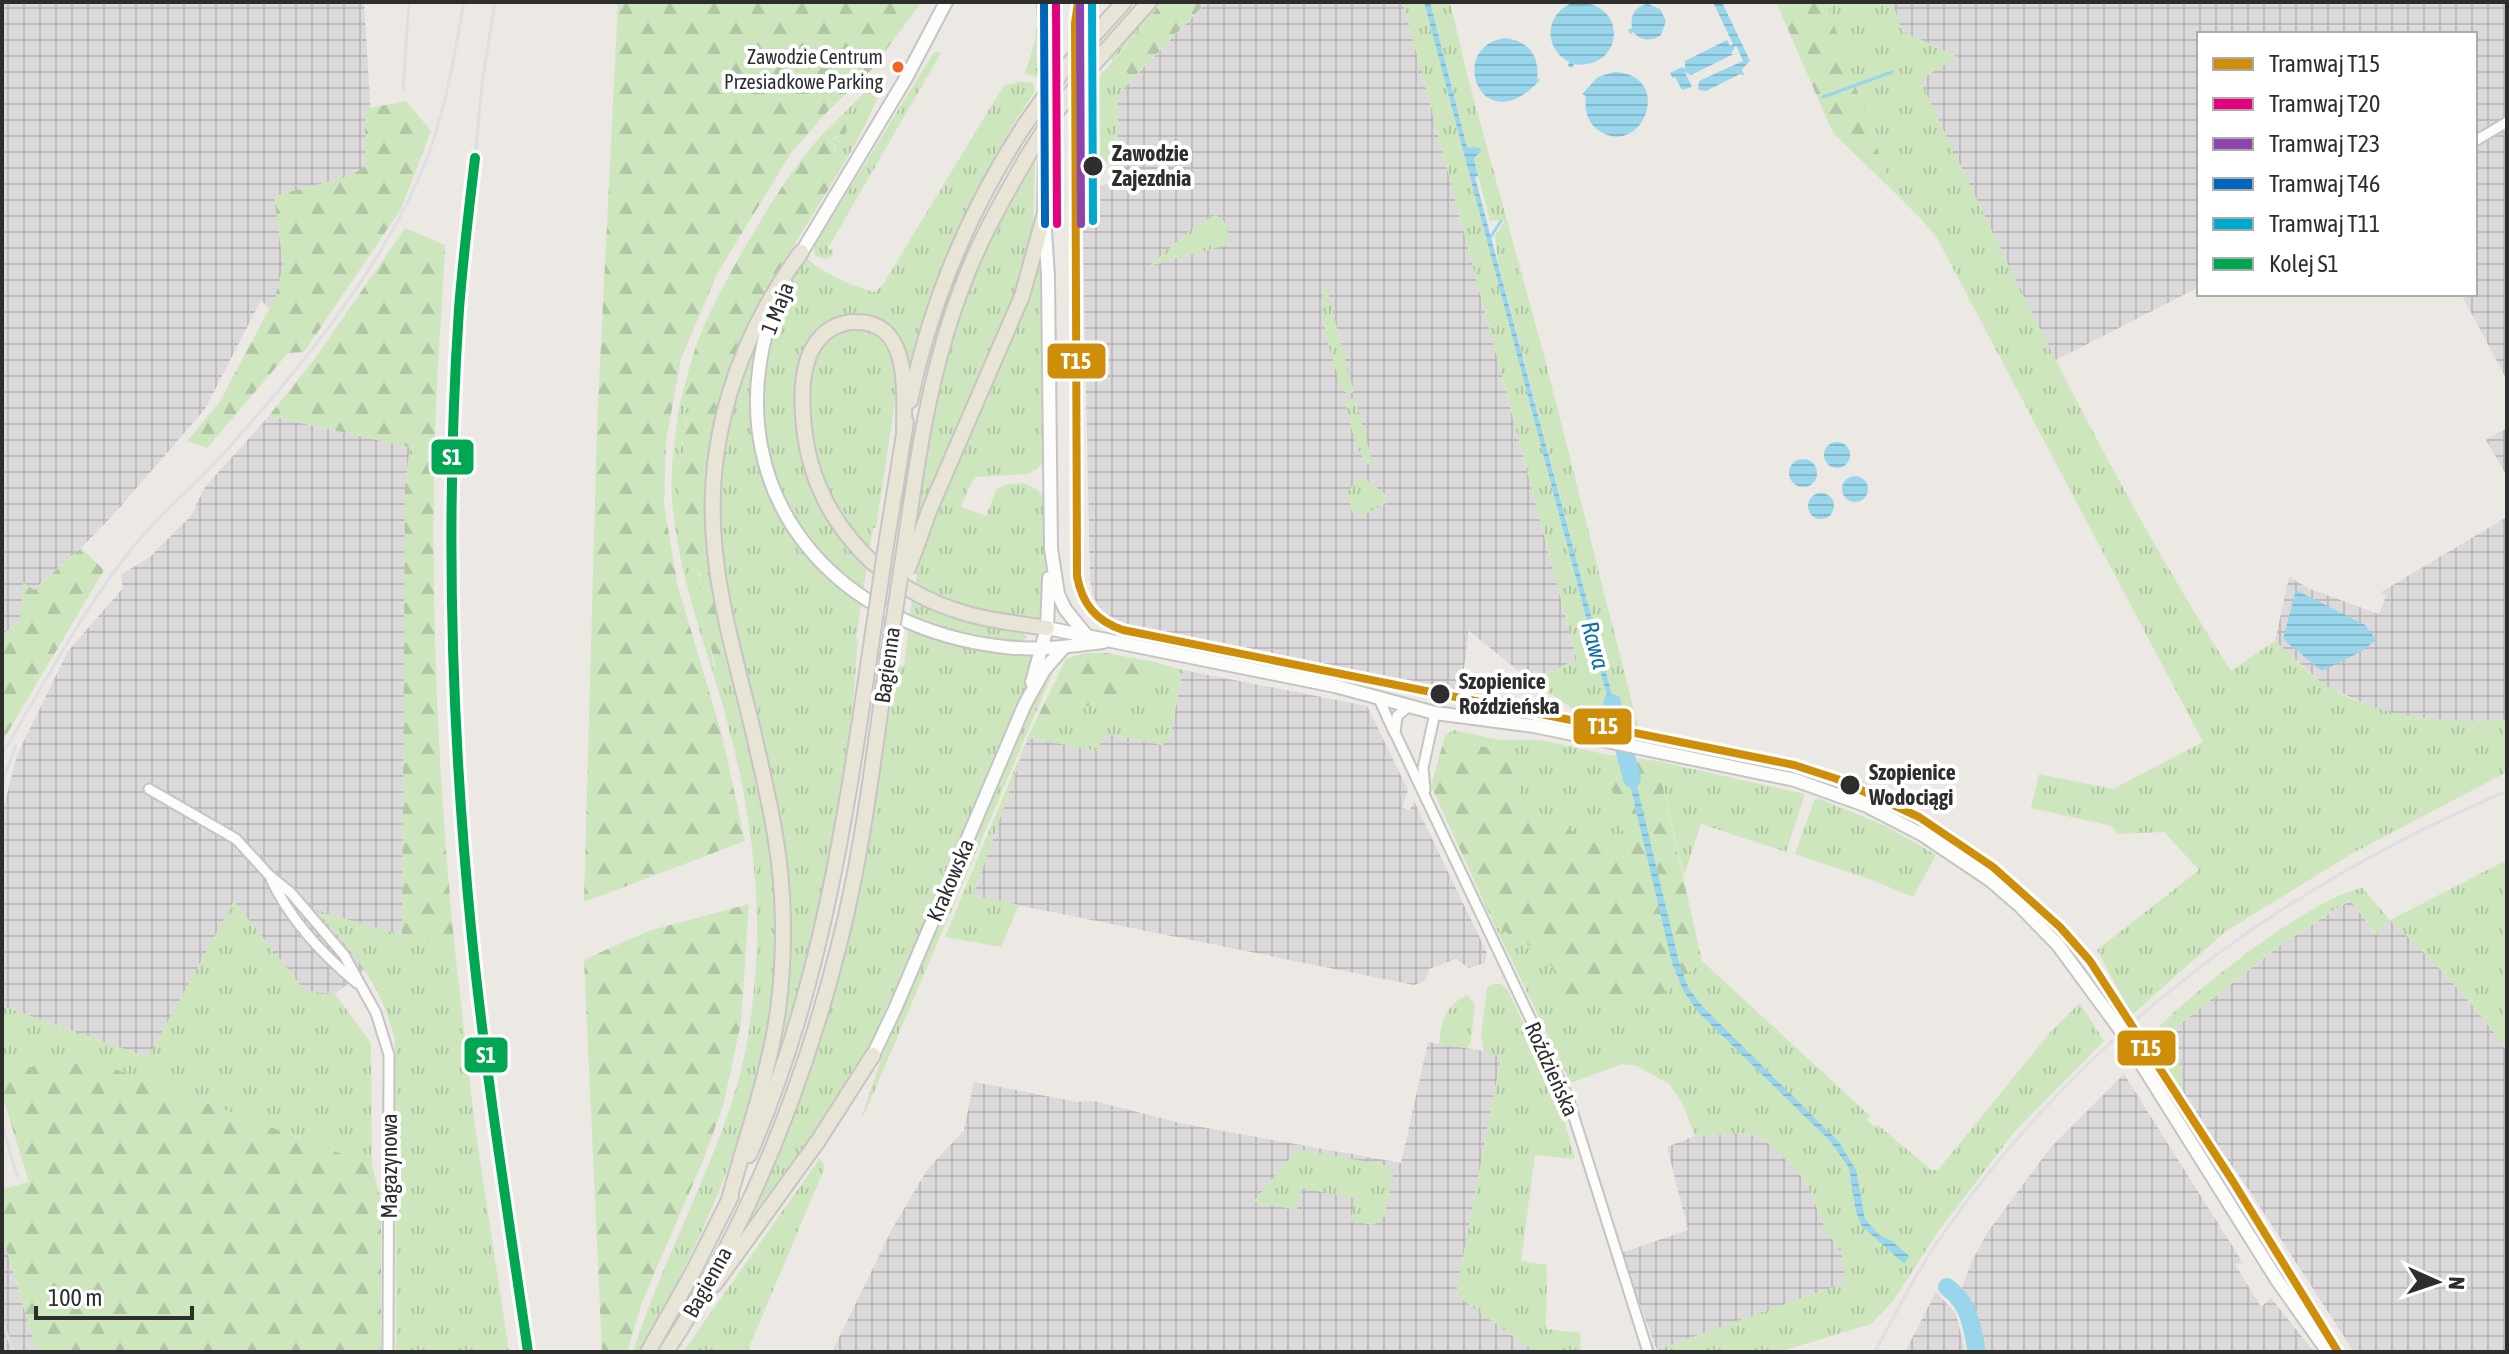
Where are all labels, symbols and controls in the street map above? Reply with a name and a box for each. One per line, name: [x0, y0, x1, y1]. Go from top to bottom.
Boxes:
legend: [2197, 32, 2477, 296]
place label: Zawodzie Centrum Przesiadkowe Parking: [724, 45, 883, 93]
text: Tramwaj T15: [2269, 50, 2380, 77]
marker: Zawodzie Centrum Przesiadkowe Parking: [890, 59, 906, 75]
text: Tramwaj T20: [2269, 90, 2380, 117]
text: Tramwaj T23: [2269, 130, 2380, 157]
place label: Zawodzie Zajezdnia: [1112, 140, 1191, 191]
marker: Zawodzie Zajezdnia: [1081, 154, 1105, 178]
text: Tramwaj T46: [2269, 170, 2380, 197]
text: Tramwaj T11: [2269, 210, 2380, 237]
text: Kolej S1: [2269, 250, 2339, 277]
street label: 1 Maja: [755, 278, 799, 338]
line badge: T15: [1046, 342, 1107, 380]
text: T15: [1061, 348, 1091, 374]
line badge: S1: [430, 438, 475, 476]
text: S1: [442, 444, 462, 470]
water label: Rawa: [1576, 618, 1615, 672]
street label: Bagienna: [869, 625, 905, 705]
place label: Szopienice Roździeńska: [1459, 668, 1560, 719]
marker: Szopienice Roździeńska: [1428, 682, 1452, 706]
line badge: T15: [1572, 707, 1633, 746]
text: T15: [1588, 713, 1618, 739]
place label: Szopienice Wodociągi: [1868, 759, 1956, 810]
marker: Szopienice Wodociągi: [1838, 773, 1862, 797]
street label: Krakowska: [921, 835, 979, 925]
street label: Roździeńska: [1520, 1018, 1584, 1120]
line badge: T15: [2116, 1029, 2177, 1067]
text: T15: [2131, 1035, 2161, 1061]
line badge: S1: [463, 1036, 509, 1074]
text: S1: [476, 1042, 496, 1068]
street label: Magazynowa: [376, 1113, 402, 1219]
street label: Bagienna: [677, 1242, 737, 1322]
north arrow: [2397, 1242, 2477, 1322]
scale bar: [36, 1270, 192, 1320]
text: N: [2444, 1276, 2470, 1290]
text: 100 m: [48, 1284, 102, 1311]

